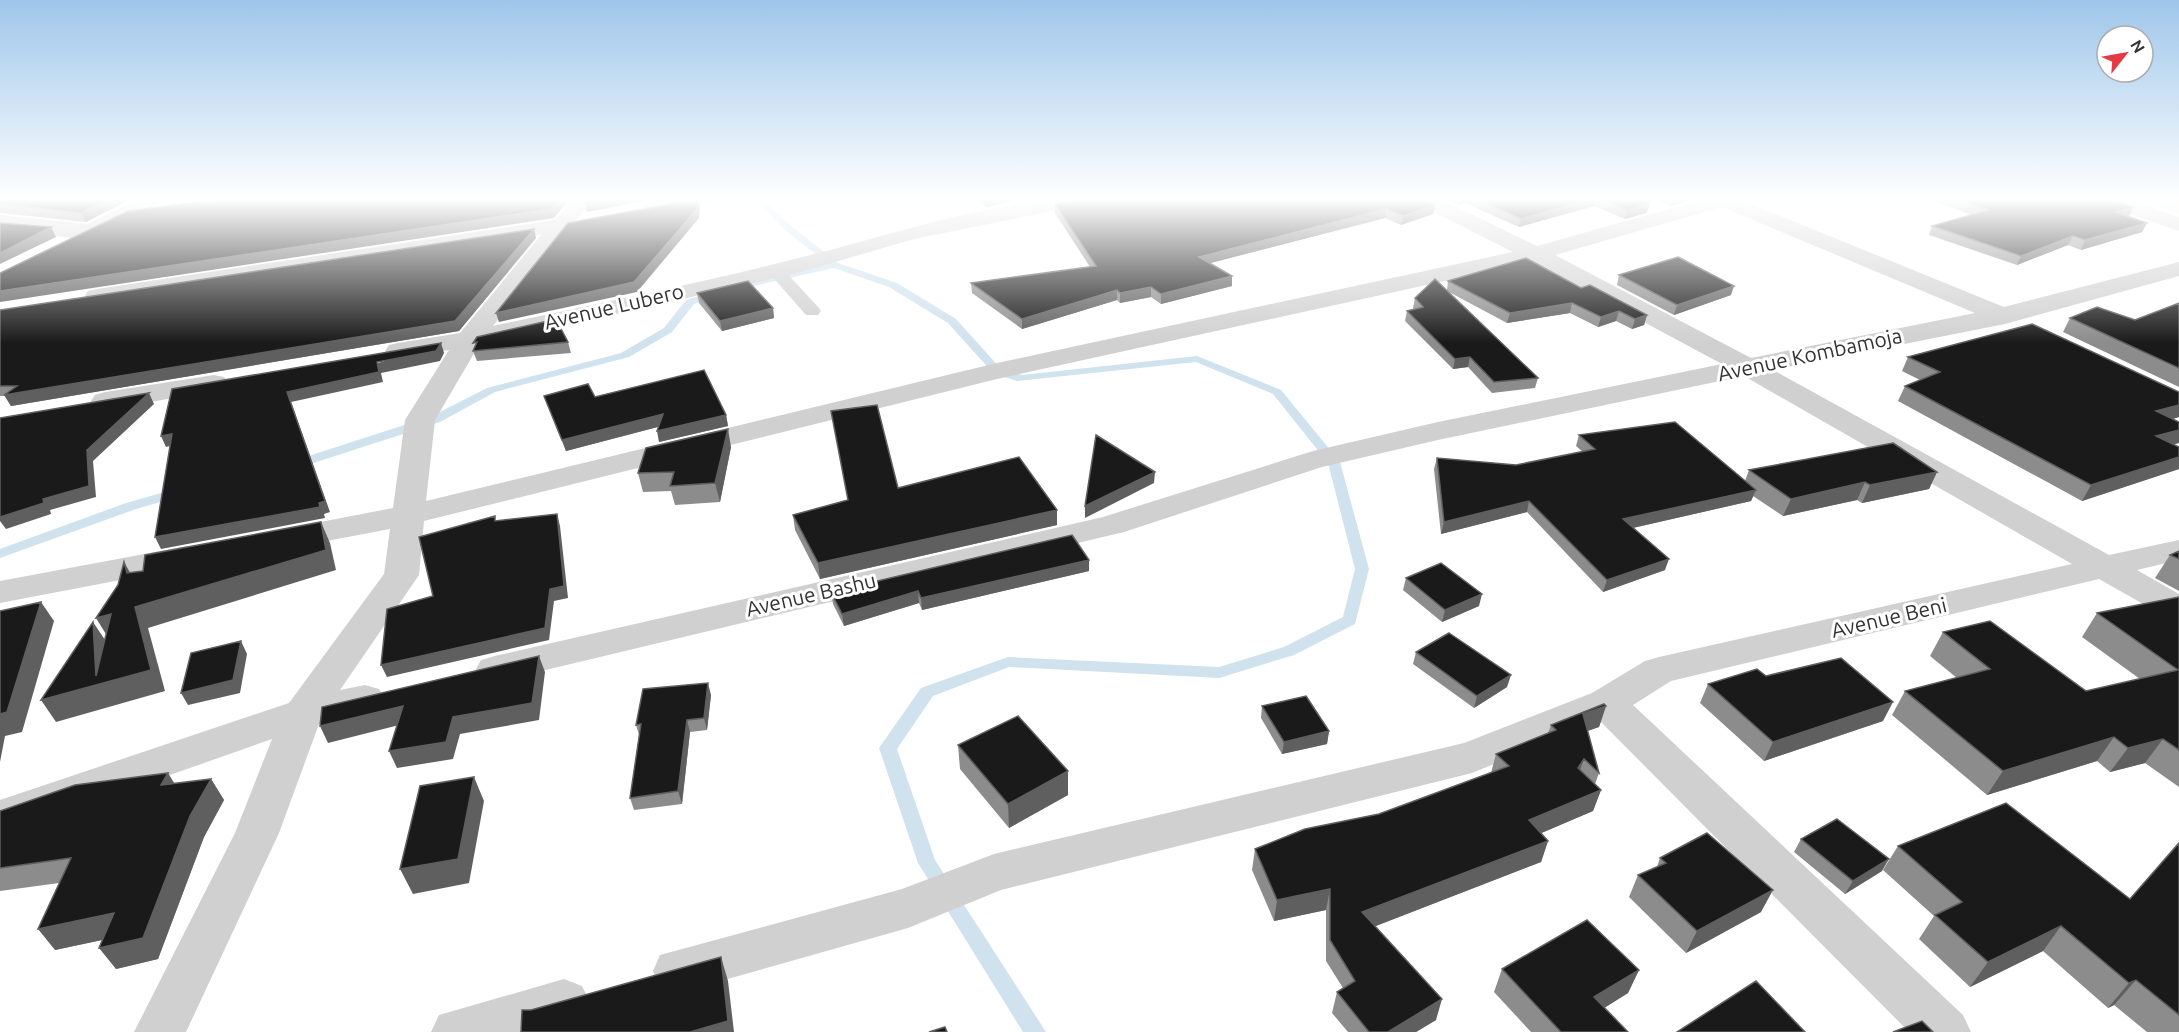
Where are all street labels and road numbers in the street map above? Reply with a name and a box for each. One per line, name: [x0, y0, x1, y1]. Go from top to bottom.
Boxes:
street label: Avenue Lubero: [542, 278, 686, 334]
street label: Avenue Kombamoja: [1715, 323, 1904, 385]
street label: Avenue Bashu: [743, 567, 878, 621]
street label: Avenue Beni: [1829, 592, 1949, 642]

